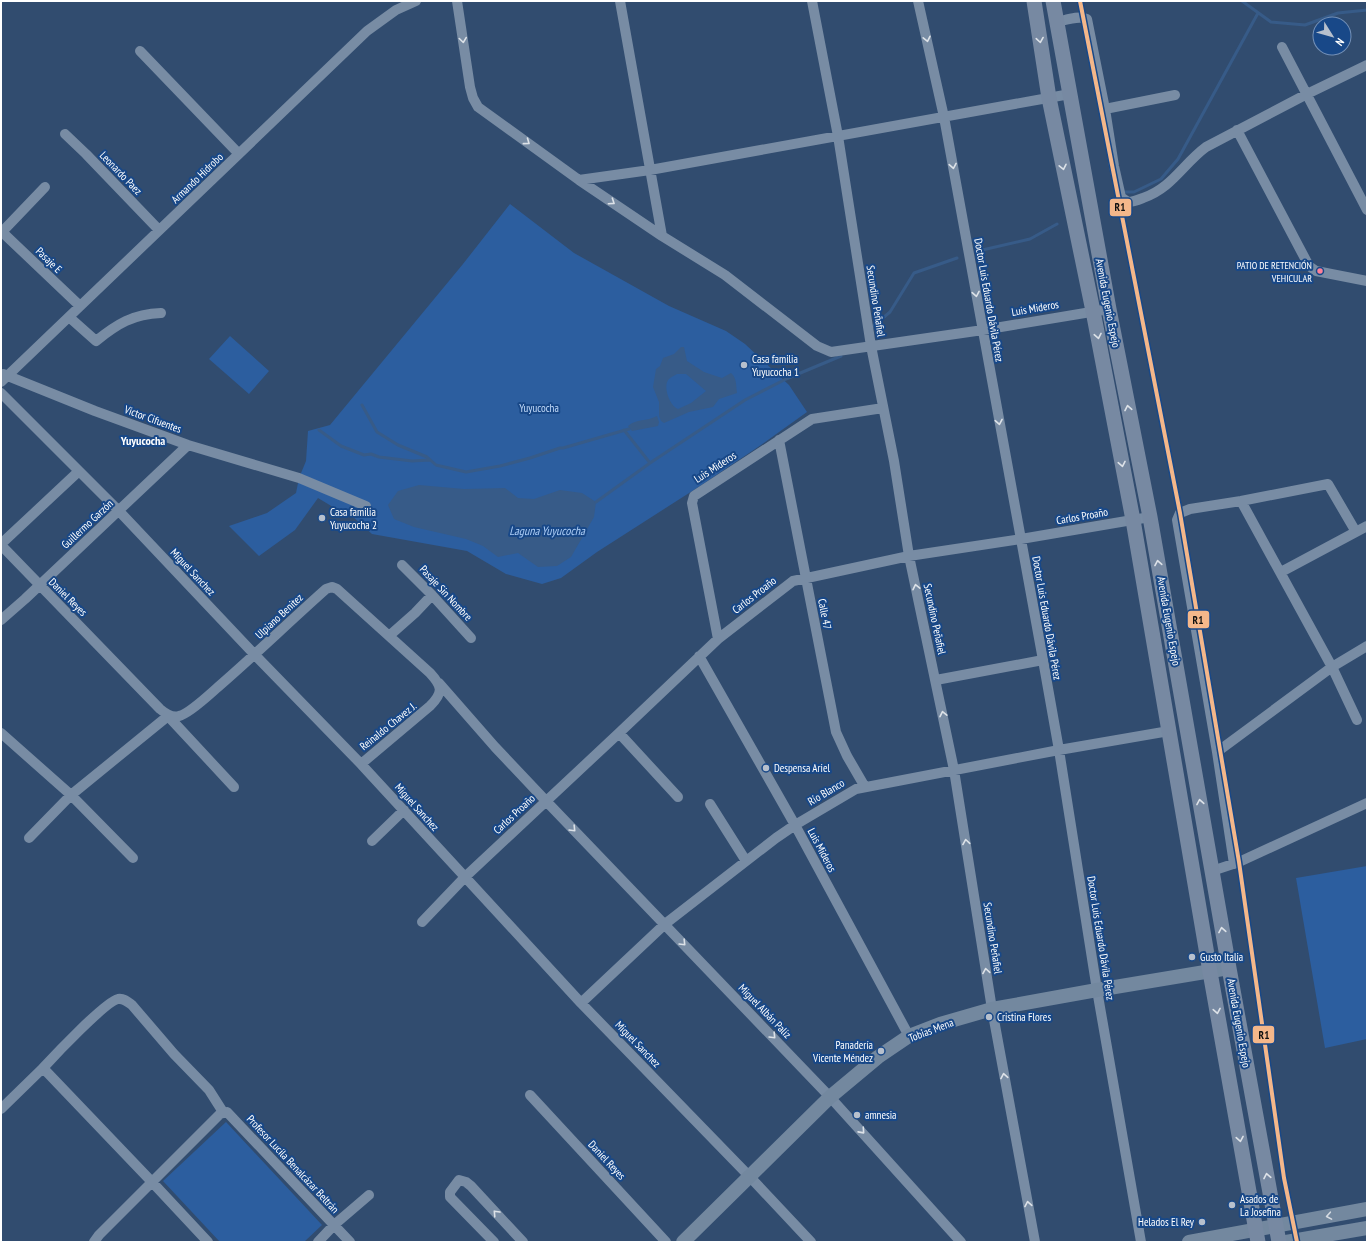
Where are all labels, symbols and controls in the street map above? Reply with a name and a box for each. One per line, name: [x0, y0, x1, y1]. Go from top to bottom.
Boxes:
north arrow: [1312, 16, 1352, 56]
text: N: [1333, 35, 1347, 49]
one-way arrow: [922, 36, 930, 42]
one-way arrow: [1035, 36, 1044, 43]
one-way arrow: [458, 37, 467, 43]
one-way arrow: [523, 137, 530, 145]
street label: Leonardo Paez: [97, 148, 145, 198]
street label: Armando Hidrobo: [168, 150, 226, 206]
one-way arrow: [948, 163, 957, 170]
one-way arrow: [1059, 164, 1067, 171]
one-way arrow: [607, 197, 614, 204]
line badge: R1: [1109, 198, 1132, 217]
text: R1: [1115, 200, 1125, 214]
street label: Doctor Luis Eduardo Dávila Pérez: [971, 237, 1007, 363]
street label: Pasaje E: [33, 244, 65, 276]
street label: Avenida Eugenio Espejo: [1093, 257, 1124, 349]
place label: PATIO DE RETENCIÓN VEHICULAR: [1237, 259, 1312, 285]
street label: Secundino Peñafiel: [863, 264, 889, 338]
marker: PATIO DE RETENCIÓN VEHICULAR: [1315, 266, 1325, 276]
one-way arrow: [971, 291, 980, 297]
street label: Luis Mideros: [1010, 297, 1060, 319]
one-way arrow: [1093, 333, 1101, 339]
place label: Casa familia Yuyucocha 1: [752, 352, 799, 379]
marker: Casa familia Yuyucocha 1: [739, 360, 749, 370]
park label: Yuyucocha: [519, 401, 559, 415]
street label: Victor Cifuentes: [121, 402, 184, 436]
one-way arrow: [1125, 405, 1133, 411]
one-way arrow: [995, 419, 1003, 425]
district label: Yuyucocha: [120, 433, 165, 448]
street label: Luis Mideros: [691, 448, 739, 486]
one-way arrow: [1117, 461, 1126, 467]
street label: Guillermo Garzón: [58, 496, 116, 552]
place label: Casa familia Yuyucocha 2: [330, 505, 377, 532]
street label: Carlos Proaño: [1055, 505, 1109, 527]
marker: Casa familia Yuyucocha 2: [317, 513, 327, 523]
water label: Laguna Yuyucocha: [509, 523, 586, 538]
street label: Miguel Sanchez: [168, 545, 218, 599]
street label: Doctor Luis Eduardo Dávila Pérez: [1029, 555, 1065, 681]
one-way arrow: [1155, 560, 1163, 567]
street label: Pasaje Sin Nombre: [417, 562, 476, 624]
street label: Carlos Proaño: [729, 573, 779, 617]
street label: Daniel Reyes: [46, 575, 90, 619]
street label: Avenida Eugenio Espejo: [1154, 575, 1184, 667]
street label: Secundino Peñafiel: [921, 582, 949, 656]
one-way arrow: [912, 584, 920, 590]
street label: Ulpiano Benitez: [252, 590, 306, 642]
street label: Calle 47: [815, 597, 835, 631]
line badge: R1: [1187, 610, 1210, 629]
text: R1: [1193, 613, 1203, 627]
street label: Reinaldo Chavez J.: [357, 699, 419, 753]
one-way arrow: [939, 711, 948, 718]
place label: Despensa Ariel: [774, 761, 830, 775]
marker: Despensa Ariel: [761, 763, 771, 773]
street label: Río Blanco: [805, 776, 847, 808]
street label: Miguel Sanchez: [392, 780, 442, 834]
street label: Carlos Proaño: [490, 791, 538, 837]
one-way arrow: [1196, 799, 1205, 805]
one-way arrow: [568, 824, 576, 832]
street label: Luis Mideros: [805, 826, 840, 875]
one-way arrow: [962, 839, 971, 845]
street label: Doctor Luis Eduardo Dávila Pérez: [1084, 875, 1118, 1001]
street label: Secundino Peñafiel: [980, 901, 1006, 975]
one-way arrow: [1218, 927, 1227, 933]
one-way arrow: [678, 938, 686, 946]
place label: Gusto Italia: [1200, 950, 1243, 964]
marker: Gusto Italia: [1187, 952, 1197, 962]
one-way arrow: [982, 968, 991, 974]
street label: Avenida Eugenio Espejo: [1224, 977, 1254, 1069]
street label: Miguel Albán Paliz: [736, 981, 794, 1041]
one-way arrow: [1212, 1008, 1221, 1014]
place label: Cristina Flores: [997, 1010, 1051, 1024]
marker: Cristina Flores: [984, 1012, 994, 1022]
street label: Tobias Mena: [907, 1015, 955, 1045]
street label: Miguel Sanchez: [612, 1018, 664, 1070]
line badge: R1: [1252, 1025, 1275, 1044]
text: R1: [1259, 1028, 1269, 1042]
one-way arrow: [768, 1032, 775, 1039]
place label: Panadería Vicente Méndez: [812, 1038, 873, 1065]
marker: Panadería Vicente Méndez: [876, 1046, 886, 1056]
one-way arrow: [1000, 1073, 1009, 1079]
place label: amnesia: [865, 1108, 896, 1122]
marker: amnesia: [852, 1110, 862, 1120]
street label: Profesor Lucila Benalcázar Beltrán: [244, 1112, 342, 1216]
one-way arrow: [857, 1127, 864, 1134]
one-way arrow: [1235, 1136, 1244, 1142]
street label: Daniel Reyes: [585, 1138, 629, 1183]
one-way arrow: [1263, 1173, 1272, 1179]
place label: Asados de La Josefina: [1240, 1192, 1281, 1219]
marker: Asados de La Josefina: [1227, 1200, 1237, 1210]
one-way arrow: [1024, 1201, 1032, 1207]
one-way arrow: [494, 1211, 501, 1218]
one-way arrow: [1325, 1211, 1332, 1220]
place label: Helados El Rey: [1138, 1215, 1195, 1229]
marker: Helados El Rey: [1197, 1217, 1207, 1227]

